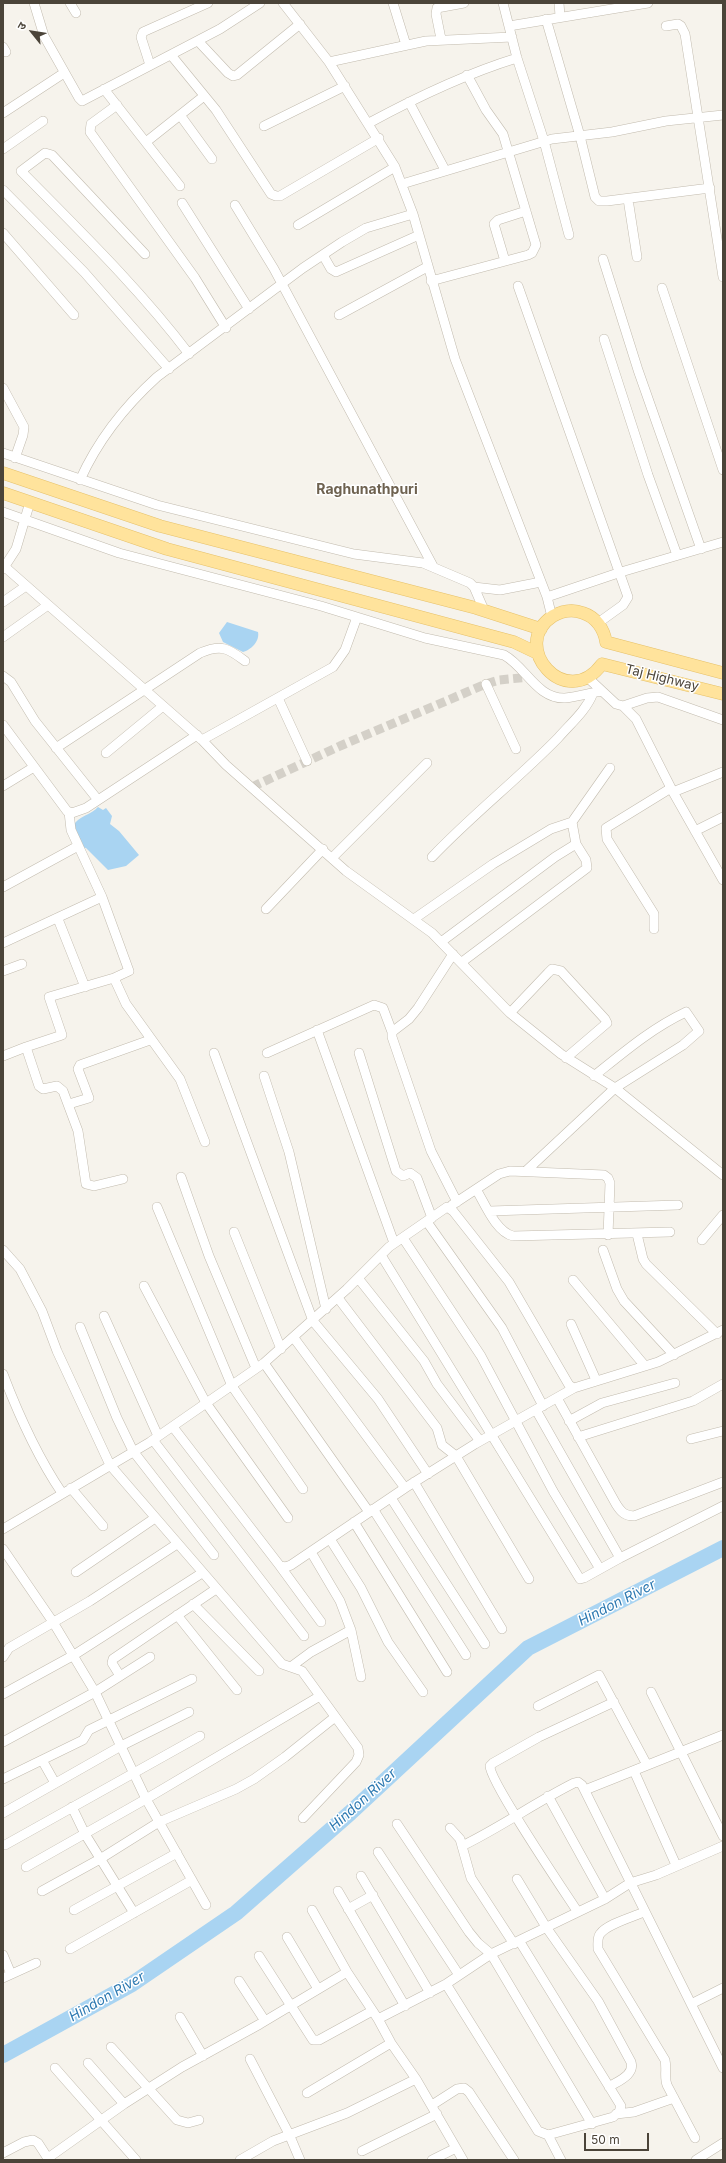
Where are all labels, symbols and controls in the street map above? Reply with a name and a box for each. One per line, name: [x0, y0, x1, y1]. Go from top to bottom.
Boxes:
north arrow: [12, 12, 52, 52]
text: उ: [14, 20, 29, 32]
district label: Raghunathpuri: [316, 482, 418, 498]
street label: Taj Highway: [624, 661, 700, 695]
water label: Hindon River: [575, 1576, 659, 1630]
water label: Hindon River: [326, 1765, 400, 1835]
water label: Hindon River: [66, 1969, 148, 2025]
scale bar: [586, 2125, 651, 2151]
text: 50 m: [591, 2132, 620, 2147]

